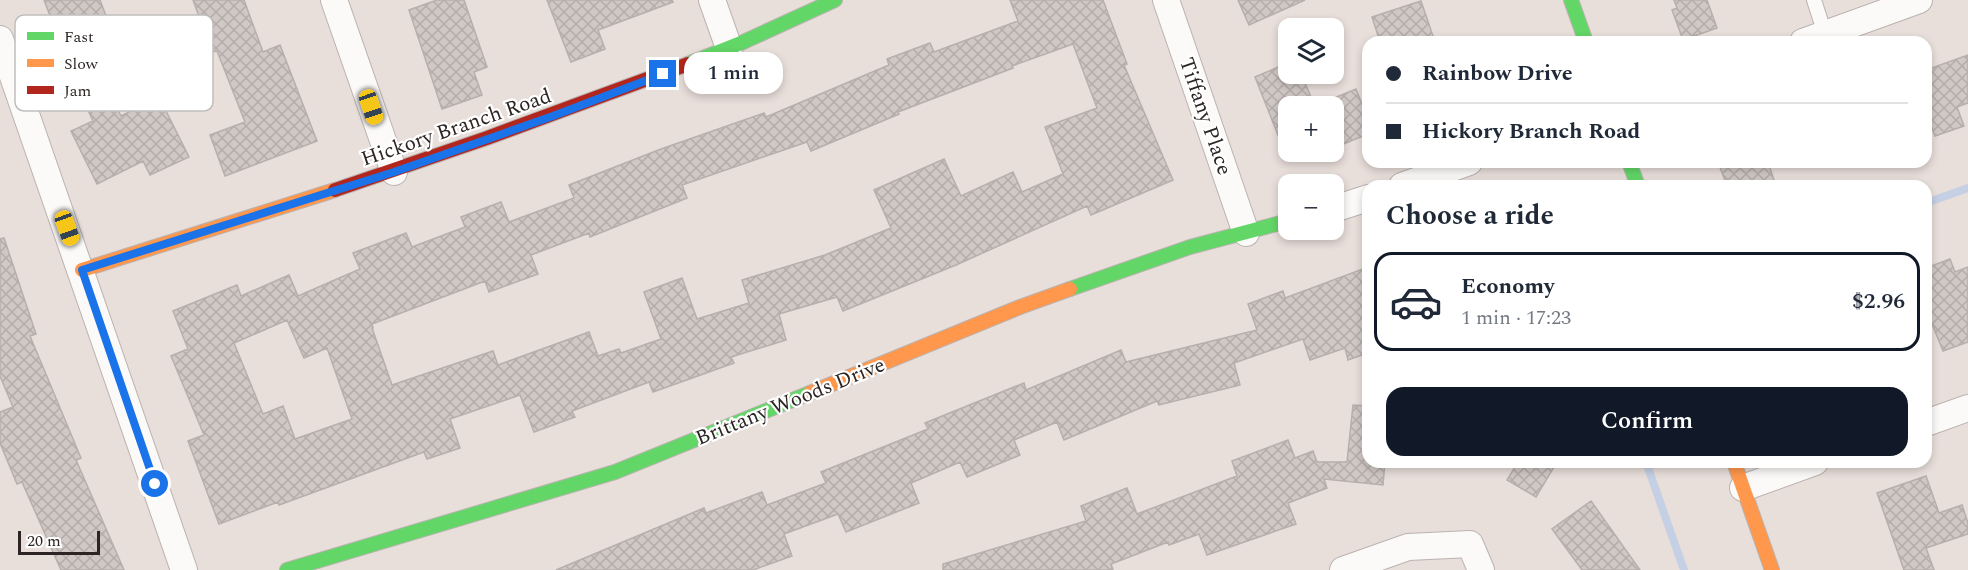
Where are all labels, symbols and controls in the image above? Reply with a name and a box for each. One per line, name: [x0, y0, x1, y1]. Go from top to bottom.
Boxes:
legend: [15, 15, 213, 111]
map controls: [1278, 18, 1344, 240]
button: layers: [1278, 18, 1344, 84]
text: Fast: [64, 25, 94, 49]
text: Slow: [64, 52, 99, 76]
callout: 1 min: [684, 53, 783, 95]
street label: Tiffany Place: [1170, 53, 1240, 180]
text: Rainbow Drive: [1422, 57, 1573, 90]
text: 1 min: [708, 58, 759, 88]
route end: [649, 60, 676, 87]
text: Jam: [64, 79, 92, 103]
street label: Hickory Branch Road: [357, 80, 556, 176]
car: [357, 87, 385, 127]
button: +: [1278, 96, 1344, 162]
text: Hickory Branch Road: [1422, 115, 1640, 148]
button: −: [1278, 174, 1344, 240]
text: Choose a ride: [1386, 195, 1554, 237]
car: [52, 208, 82, 248]
text: Economy: [1461, 270, 1554, 303]
icon: car: [1389, 275, 1443, 329]
text: $2.96: [1852, 285, 1905, 318]
text: 1 min · 17:23: [1461, 303, 1571, 333]
street label: Brittany Woods Drive: [691, 349, 890, 455]
button: Confirm: [1386, 387, 1908, 456]
route start: [141, 470, 168, 497]
scale bar: [18, 528, 100, 556]
text: 20 m: [27, 529, 61, 553]

